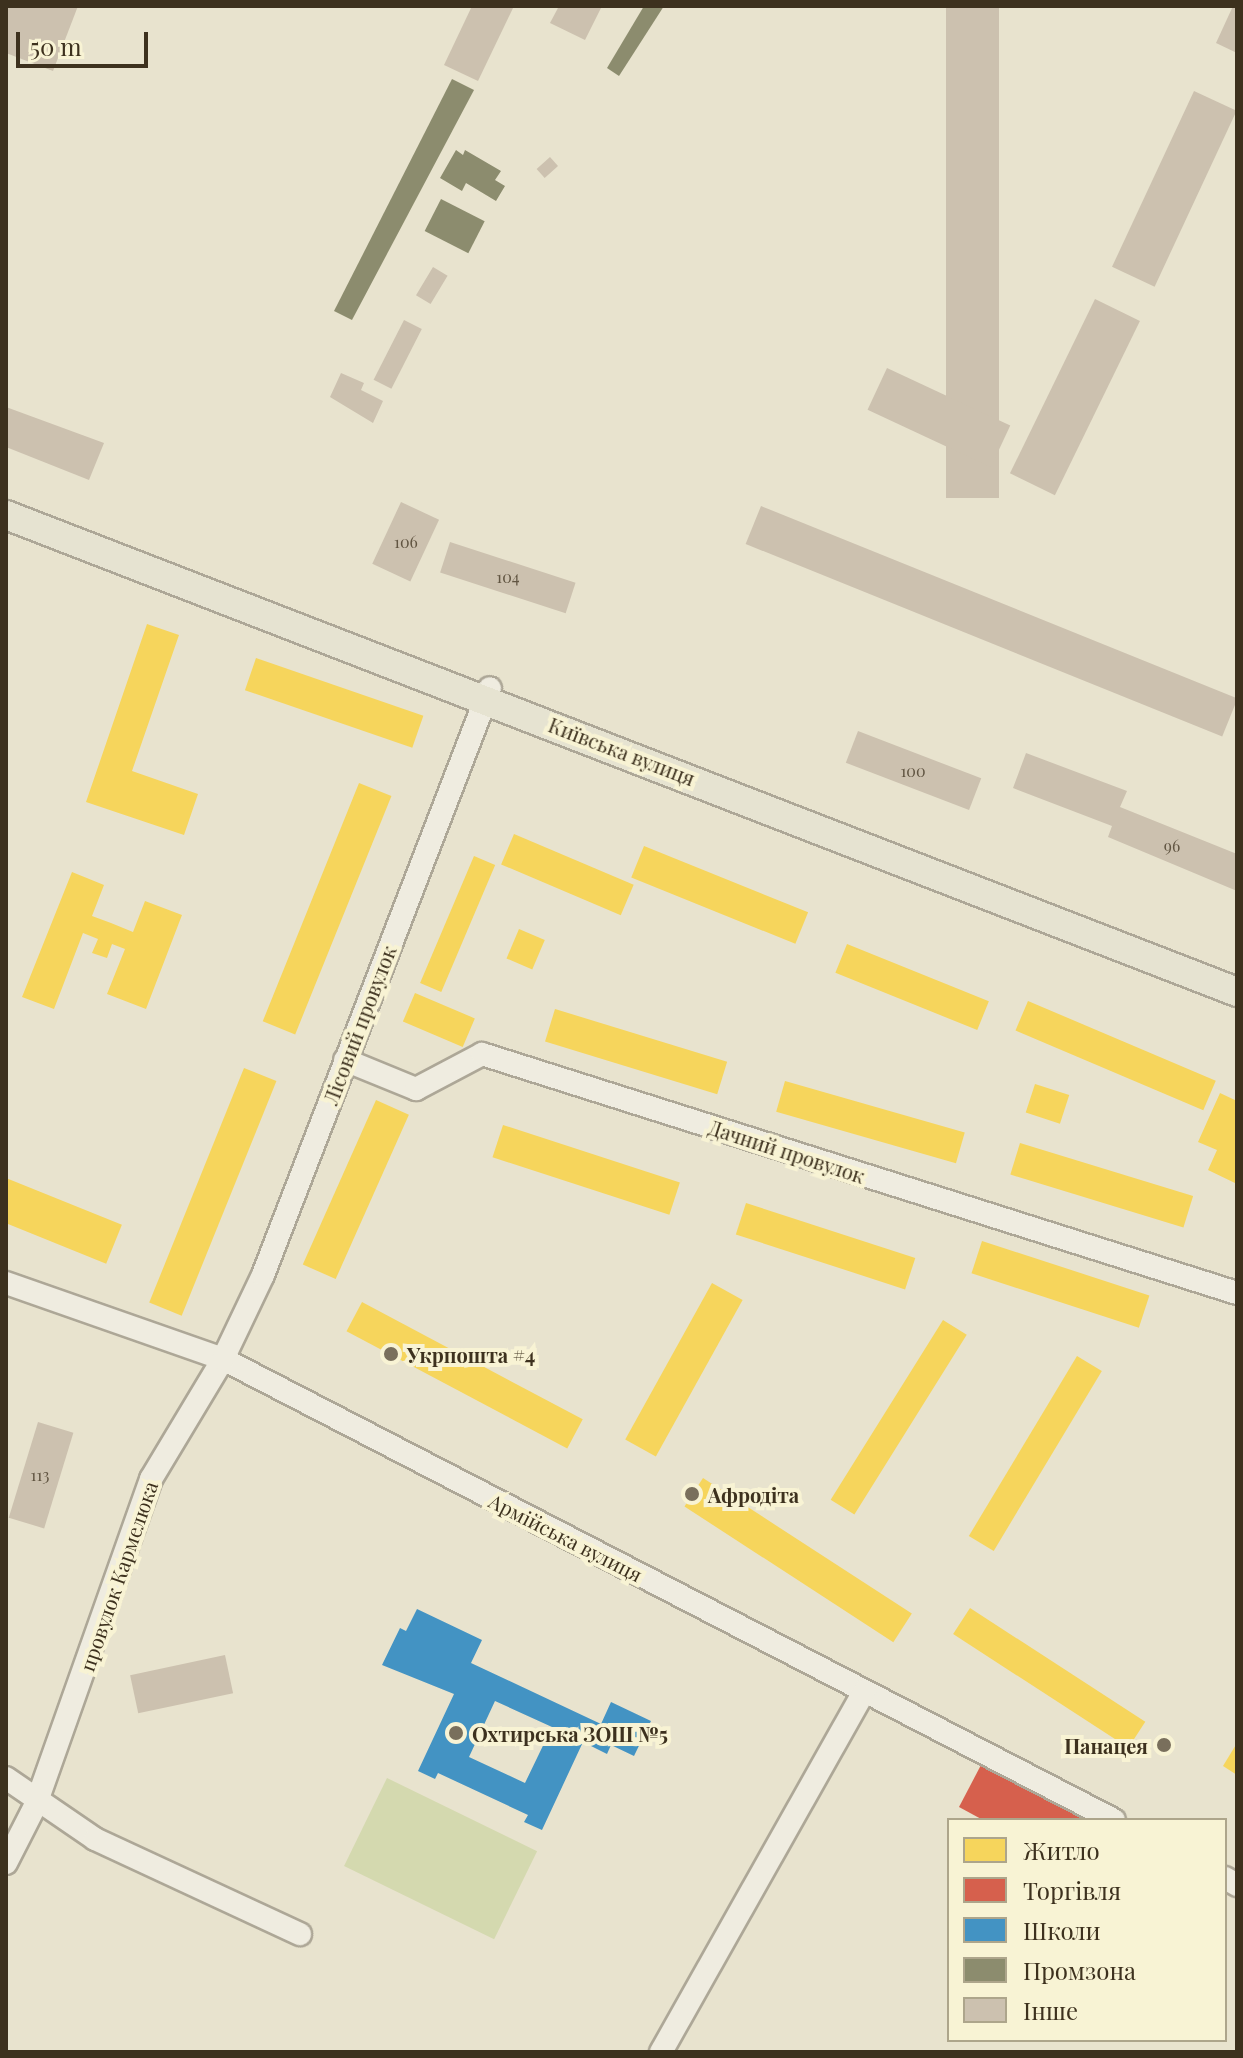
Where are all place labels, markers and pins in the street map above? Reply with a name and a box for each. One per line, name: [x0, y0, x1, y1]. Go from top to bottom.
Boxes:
place label: Укрпошта #4: [407, 1342, 535, 1366]
marker: Укрпошта #4: [382, 1345, 400, 1363]
place label: Афродіта: [708, 1482, 799, 1506]
marker: Афродіта: [683, 1485, 701, 1503]
place label: Охтирська ЗОШ №5: [472, 1721, 668, 1745]
marker: Охтирська ЗОШ №5: [447, 1724, 465, 1742]
place label: Панацея: [1064, 1733, 1148, 1757]
marker: Панацея: [1155, 1736, 1173, 1754]

